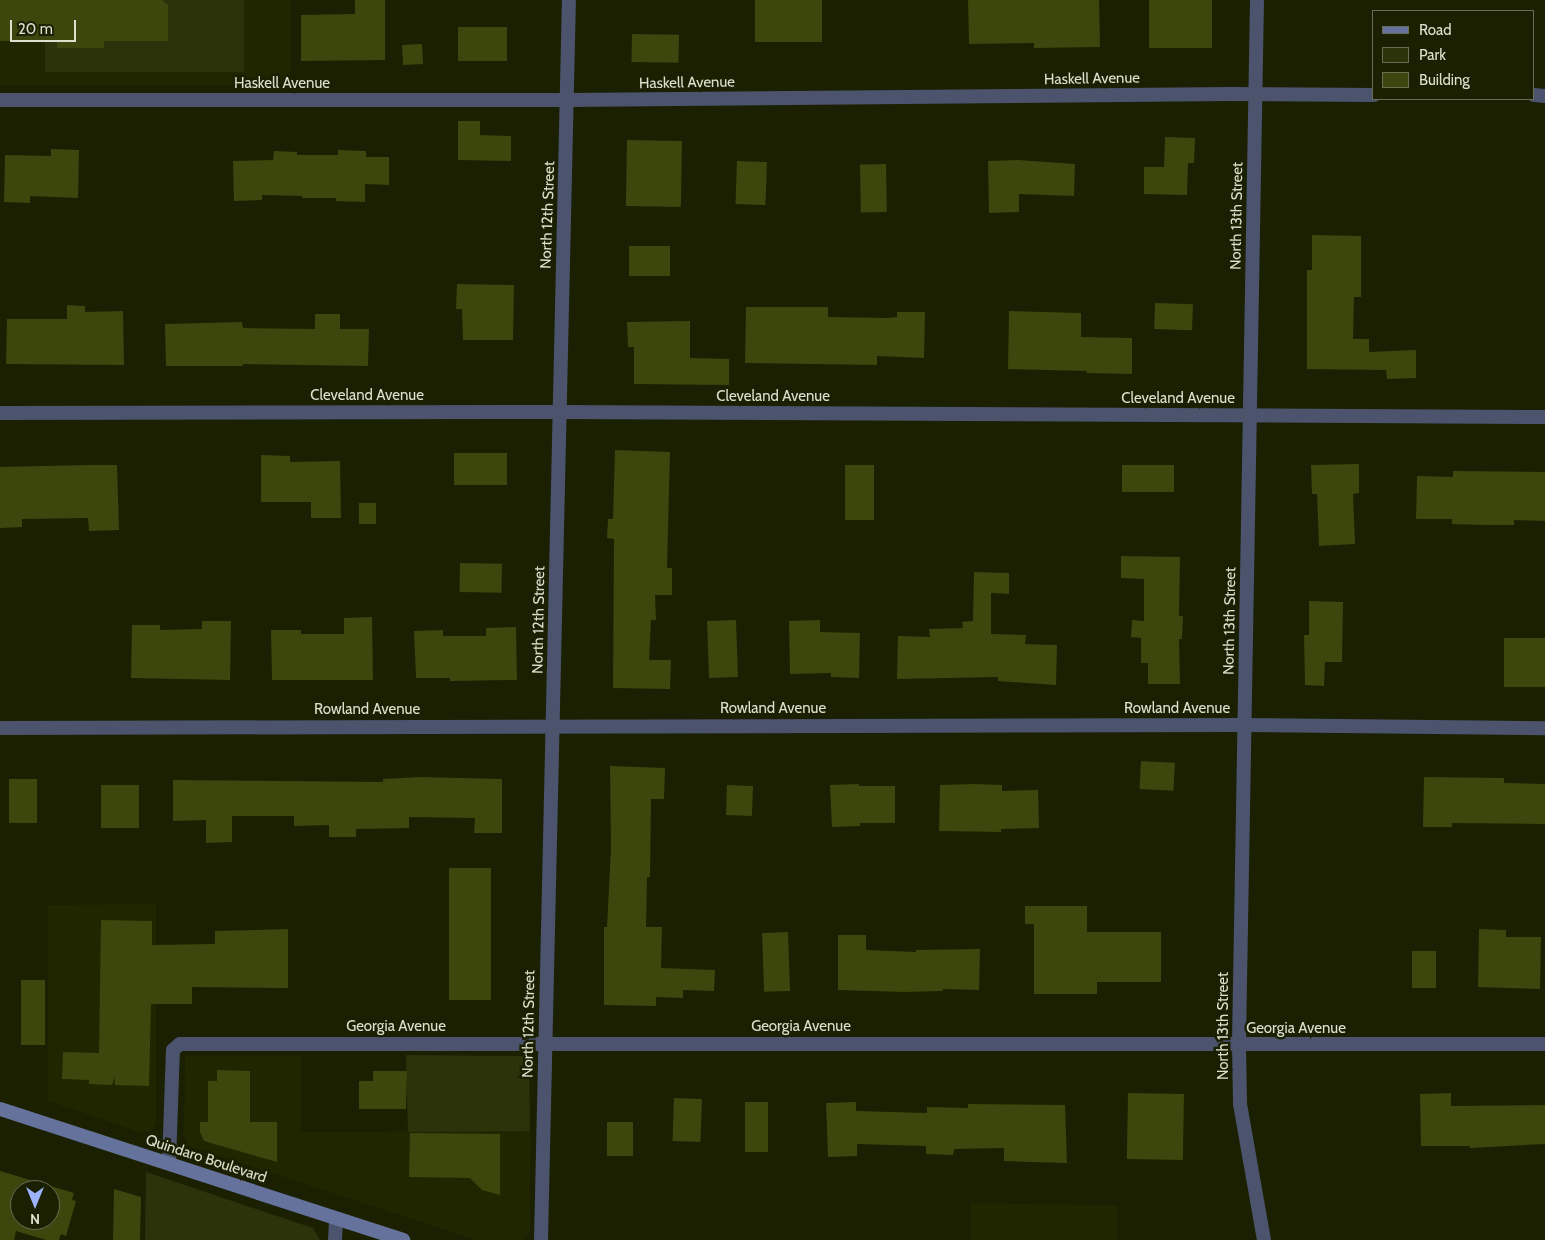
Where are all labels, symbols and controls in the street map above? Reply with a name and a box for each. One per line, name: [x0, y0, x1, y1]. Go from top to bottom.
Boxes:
scale bar: [12, 10, 79, 42]
legend: [1372, 10, 1535, 100]
text: 20 m: [18, 20, 53, 38]
text: Road: [1419, 21, 1452, 39]
text: Park: [1419, 46, 1446, 64]
street label: Haskell Avenue: [1044, 69, 1140, 89]
text: Building: [1419, 71, 1470, 89]
street label: Haskell Avenue: [639, 73, 735, 93]
street label: Haskell Avenue: [234, 75, 330, 93]
street label: North 12th Street: [537, 161, 559, 269]
street label: North 13th Street: [1227, 162, 1247, 270]
street label: Cleveland Avenue: [310, 387, 424, 405]
street label: Cleveland Avenue: [716, 388, 830, 406]
street label: Cleveland Avenue: [1121, 390, 1235, 408]
street label: North 12th Street: [529, 566, 549, 674]
street label: North 13th Street: [1220, 567, 1240, 675]
street label: Rowland Avenue: [720, 700, 826, 718]
street label: Rowland Avenue: [1124, 700, 1230, 718]
street label: Rowland Avenue: [314, 701, 420, 719]
street label: North 12th Street: [519, 970, 539, 1078]
street label: North 13th Street: [1215, 972, 1233, 1080]
street label: Georgia Avenue: [346, 1018, 446, 1036]
street label: Georgia Avenue: [751, 1018, 851, 1036]
street label: Georgia Avenue: [1246, 1020, 1346, 1038]
street label: Quindaro Boulevard: [143, 1131, 269, 1187]
north arrow: [10, 1180, 60, 1230]
text: N: [30, 1210, 40, 1228]

